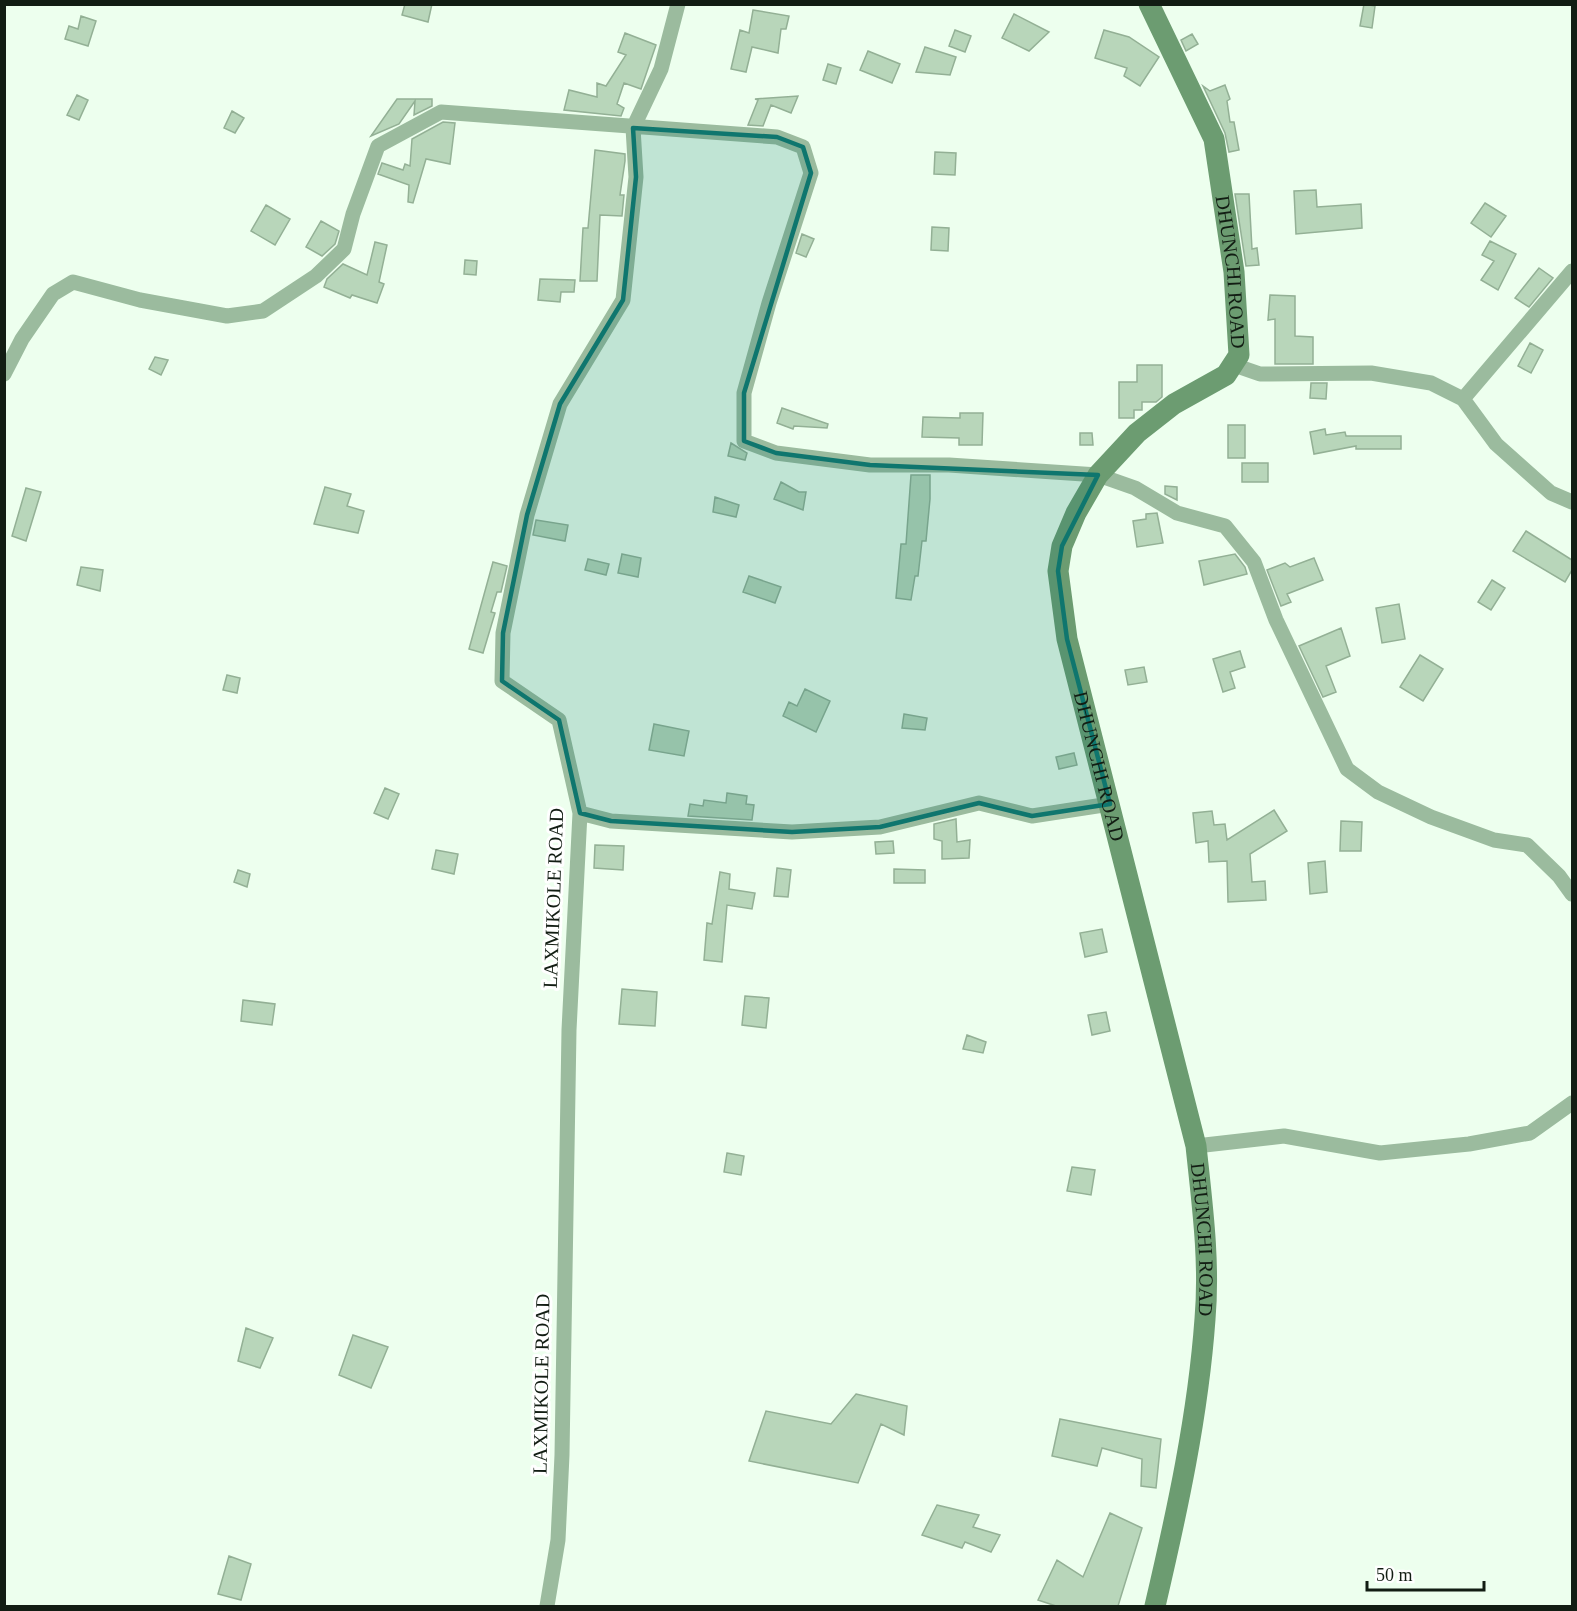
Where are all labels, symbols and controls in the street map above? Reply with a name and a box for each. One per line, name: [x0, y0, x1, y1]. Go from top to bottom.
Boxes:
street label: DHUNCHI ROAD: [1212, 194, 1250, 349]
street label: DHUNCHI ROAD: [1070, 689, 1129, 843]
street label: LAXMIKOLE ROAD: [539, 807, 567, 989]
street label: DHUNCHI ROAD: [1187, 1162, 1218, 1317]
street label: LAXMIKOLE ROAD: [528, 1294, 554, 1474]
scale bar: [1367, 1554, 1484, 1592]
text: 50 m: [1376, 1565, 1413, 1585]

